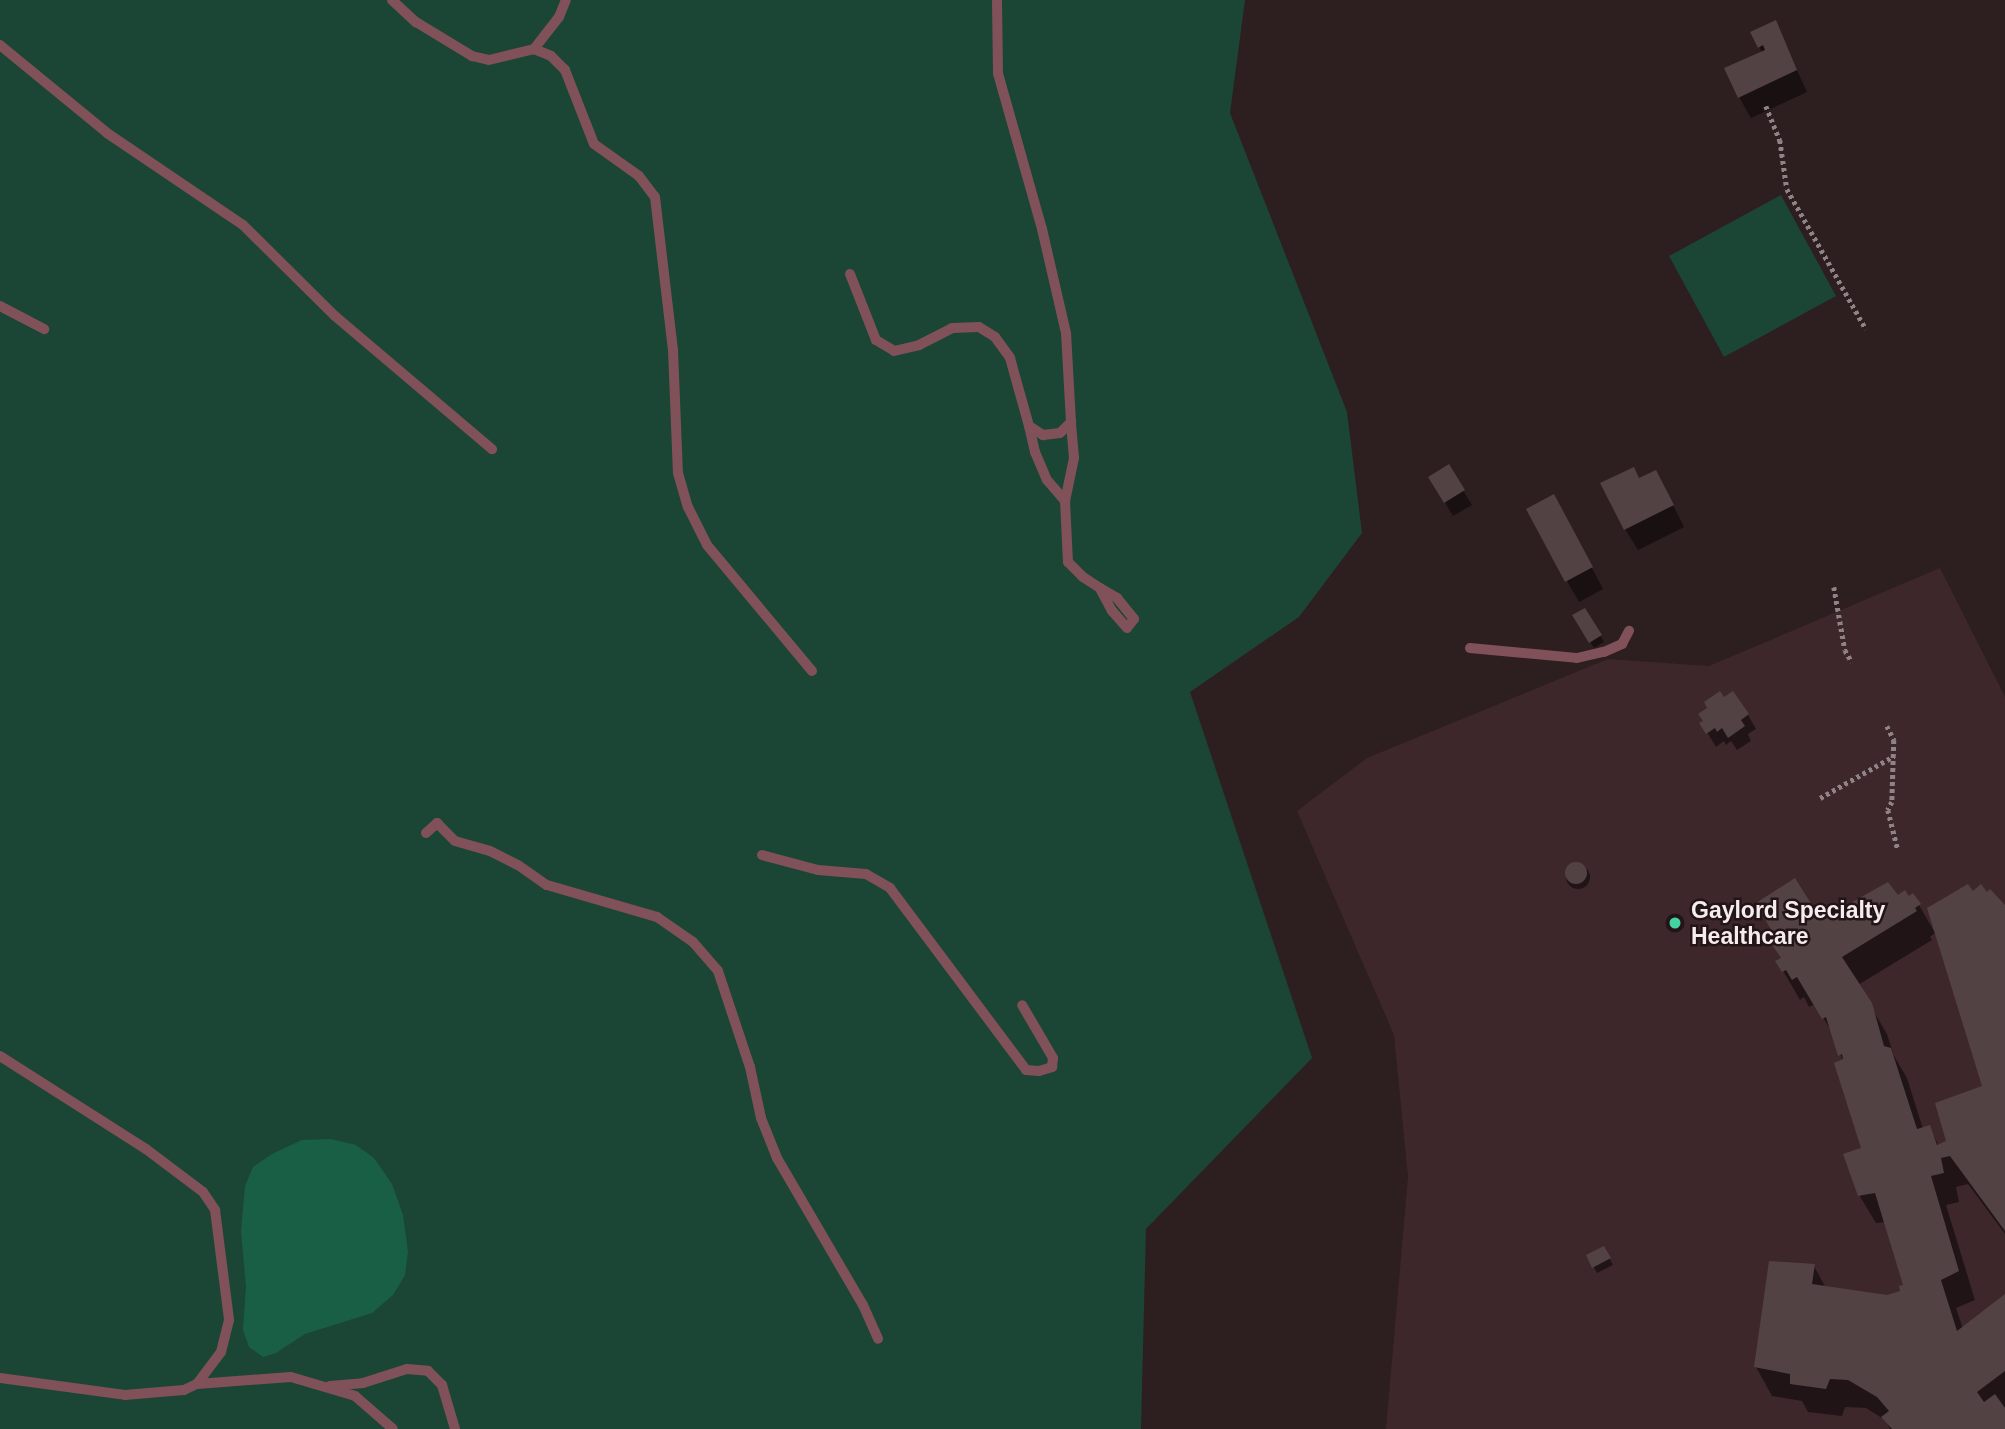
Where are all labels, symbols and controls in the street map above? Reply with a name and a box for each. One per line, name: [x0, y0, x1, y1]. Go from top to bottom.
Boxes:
place label: Gaylord Specialty Healthcare: [1691, 896, 1885, 950]
marker: Gaylord Specialty Healthcare: [1665, 913, 1685, 933]

